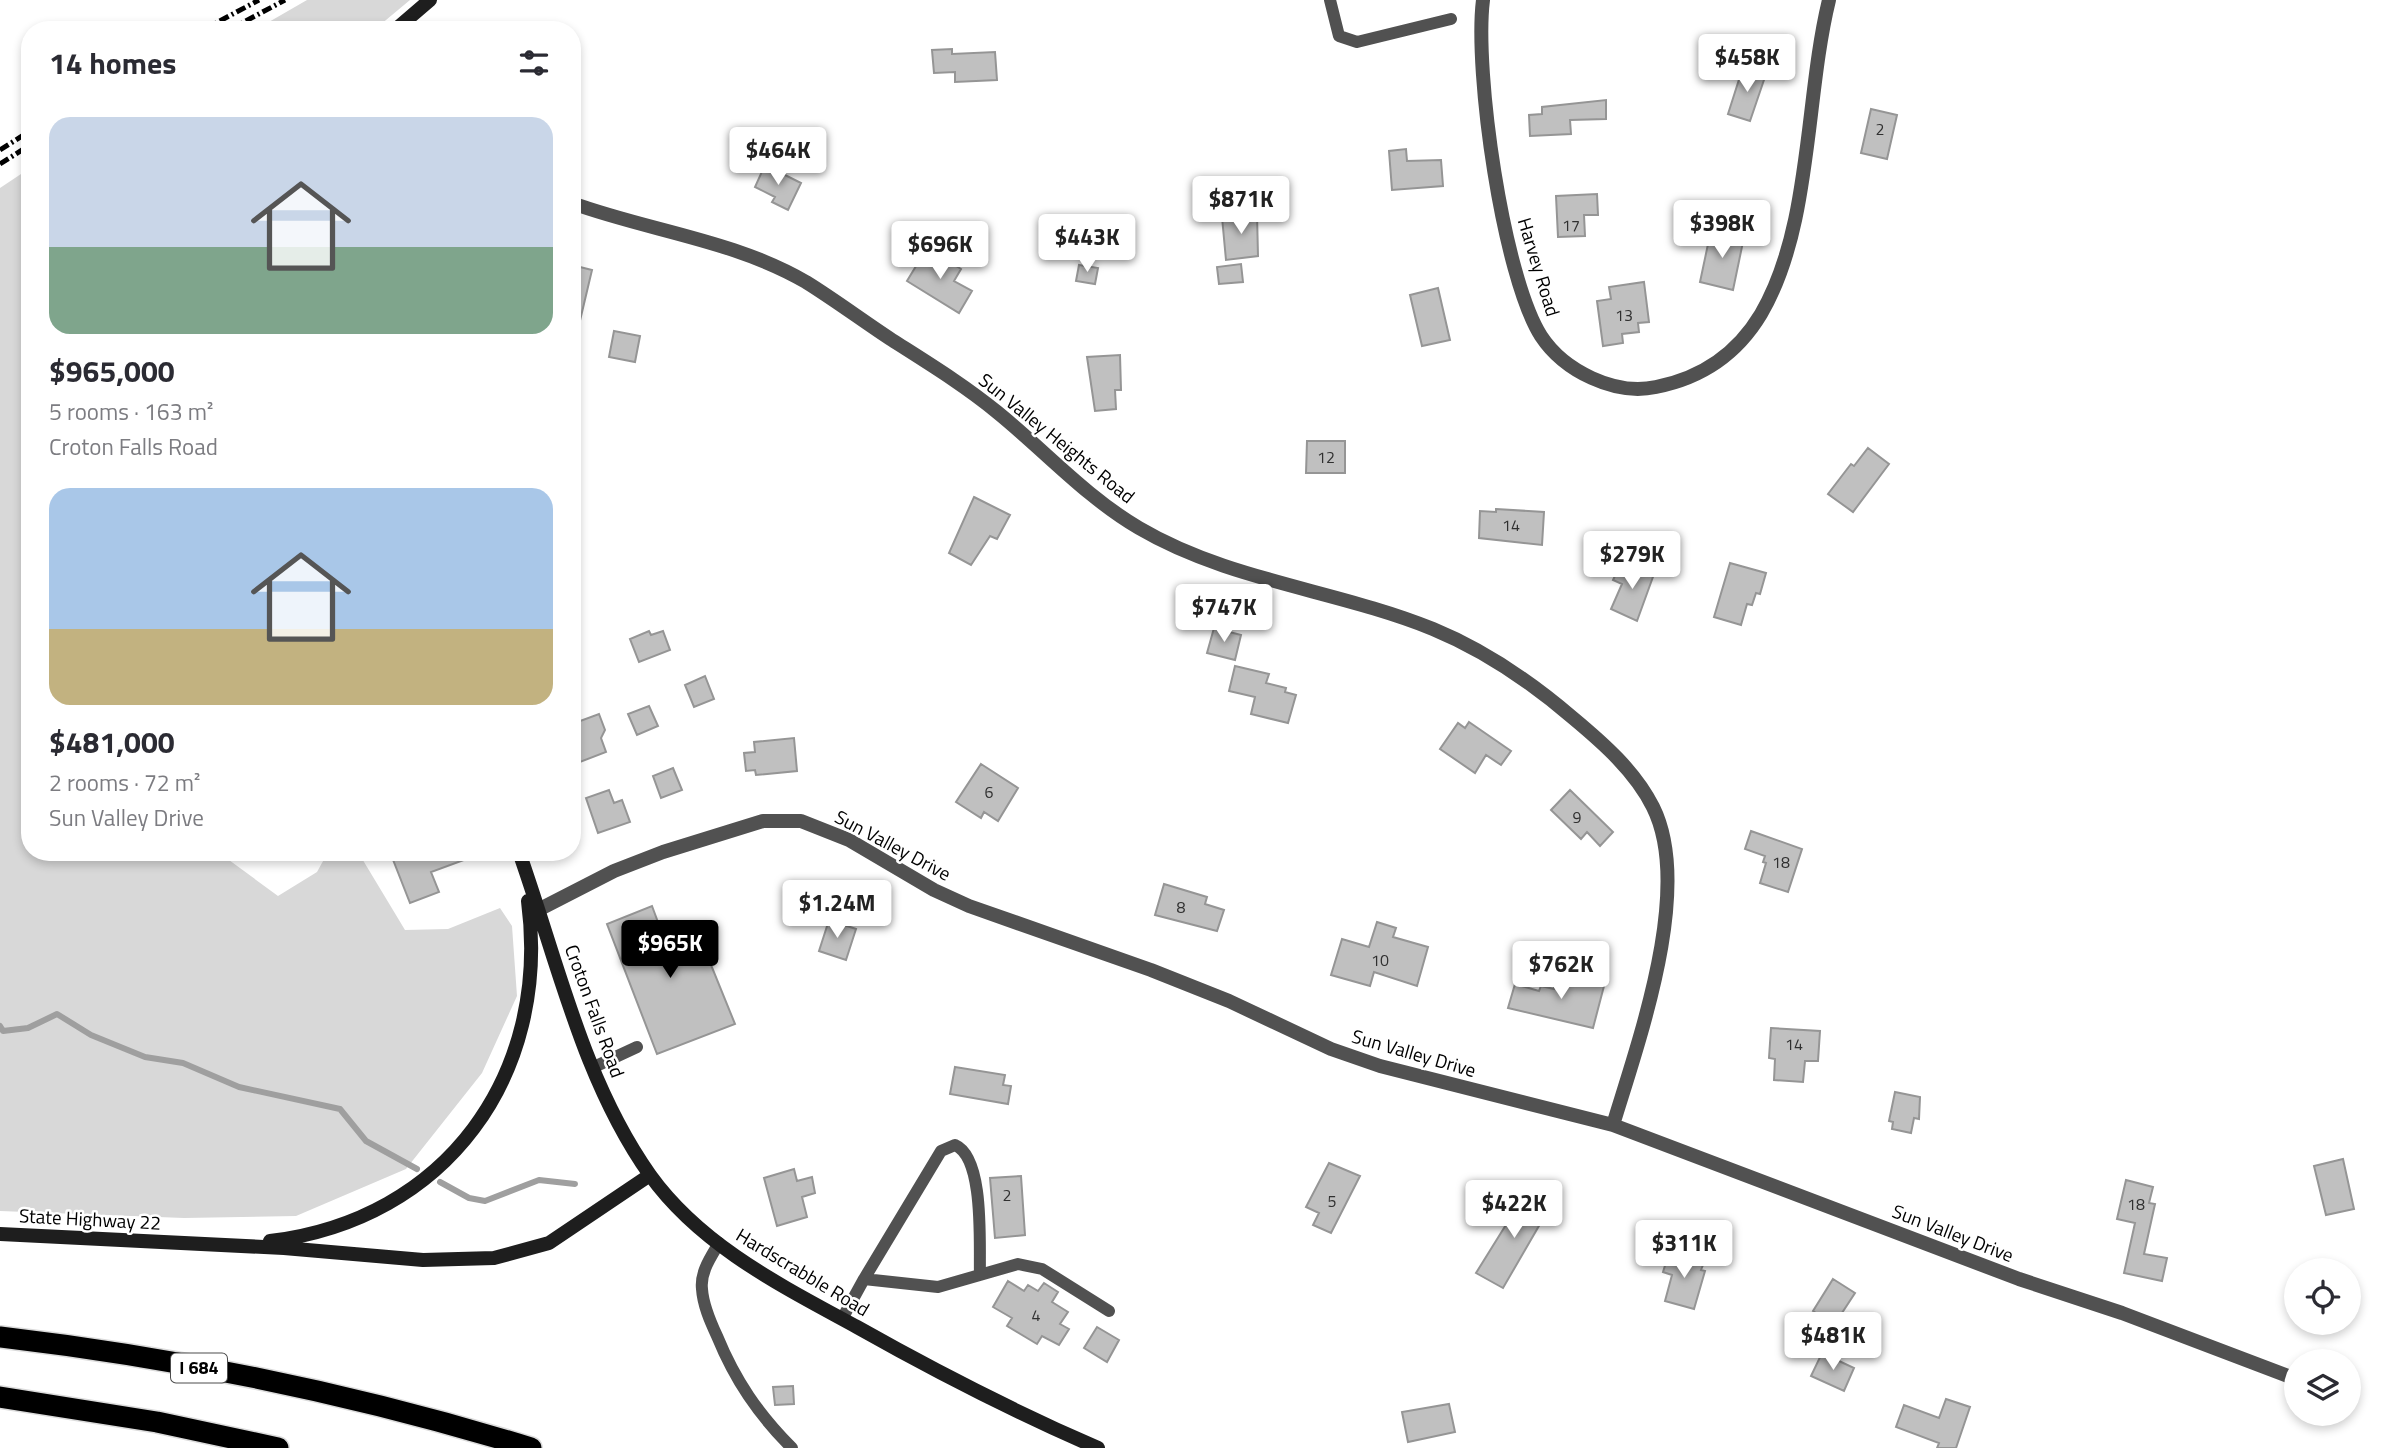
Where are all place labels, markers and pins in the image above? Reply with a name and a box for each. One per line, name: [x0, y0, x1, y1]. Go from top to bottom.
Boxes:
pin: $458K: [1698, 34, 1796, 94]
pin: $464K: [729, 128, 827, 187]
pin: $871K: [1192, 176, 1290, 236]
pin: $398K: [1673, 201, 1771, 260]
pin: $443K: [1038, 215, 1136, 274]
pin: $696K: [891, 222, 989, 281]
pin: $279K: [1583, 532, 1681, 591]
pin: $747K: [1175, 584, 1273, 644]
pin: $1.24M: [780, 880, 894, 940]
pin: $965K: [621, 920, 719, 980]
pin: $762K: [1512, 942, 1610, 1001]
pin: $422K: [1465, 1180, 1563, 1240]
pin: $311K: [1635, 1220, 1733, 1280]
pin: $481K: [1784, 1312, 1882, 1372]

